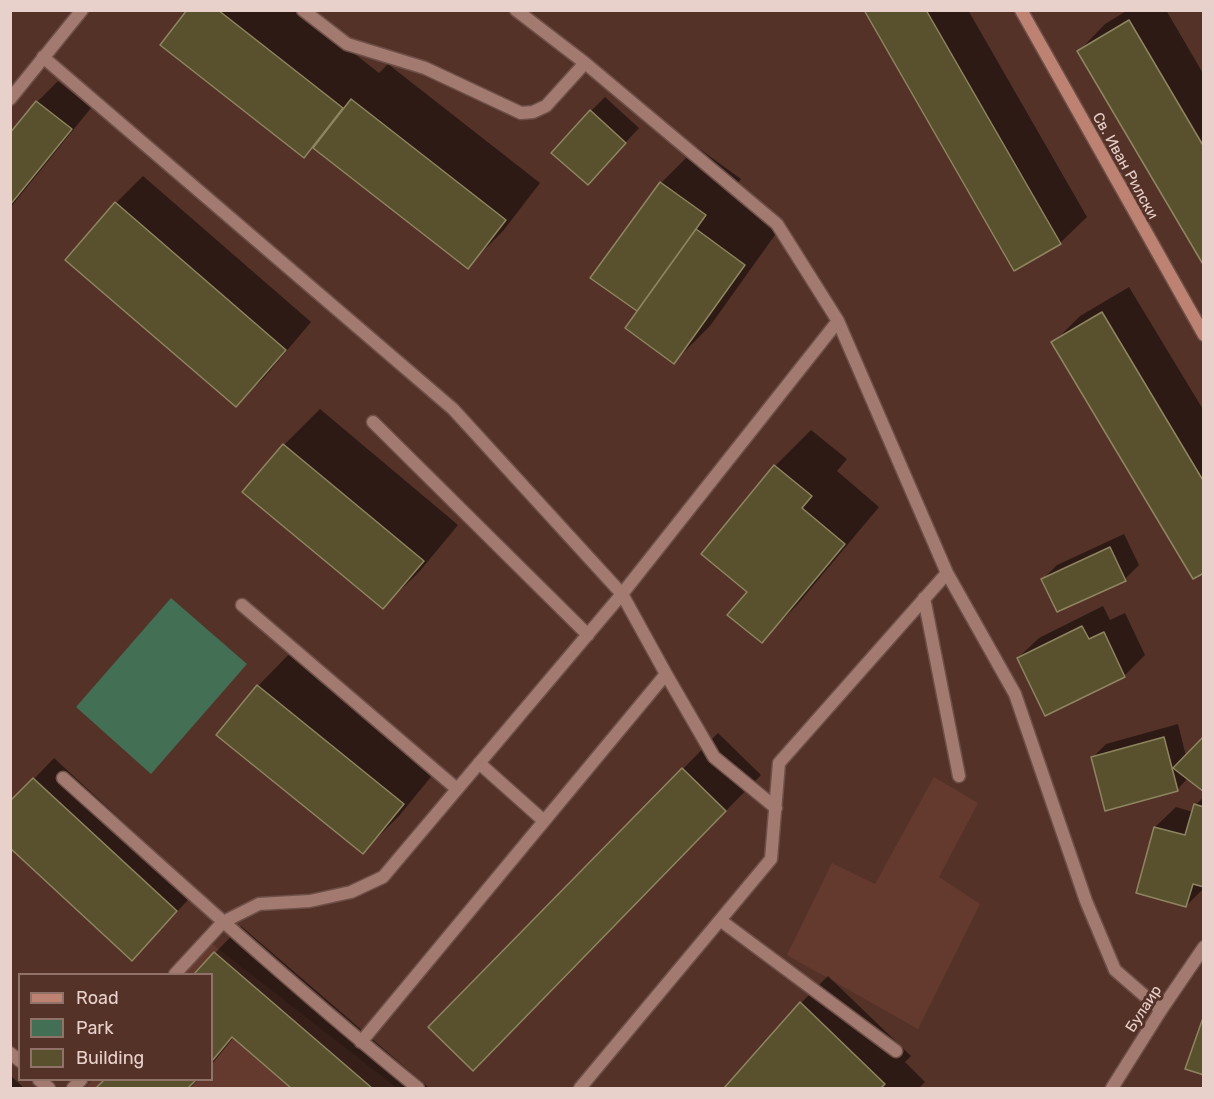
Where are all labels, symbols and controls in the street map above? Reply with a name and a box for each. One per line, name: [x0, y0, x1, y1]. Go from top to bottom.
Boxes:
street label: Св. Иван Рилски: [1088, 109, 1162, 223]
legend: [18, 973, 213, 1081]
street label: Булаир: [1122, 982, 1166, 1036]
text: Road: [76, 987, 119, 1009]
text: Park: [76, 1017, 113, 1039]
text: Building: [76, 1047, 144, 1069]

